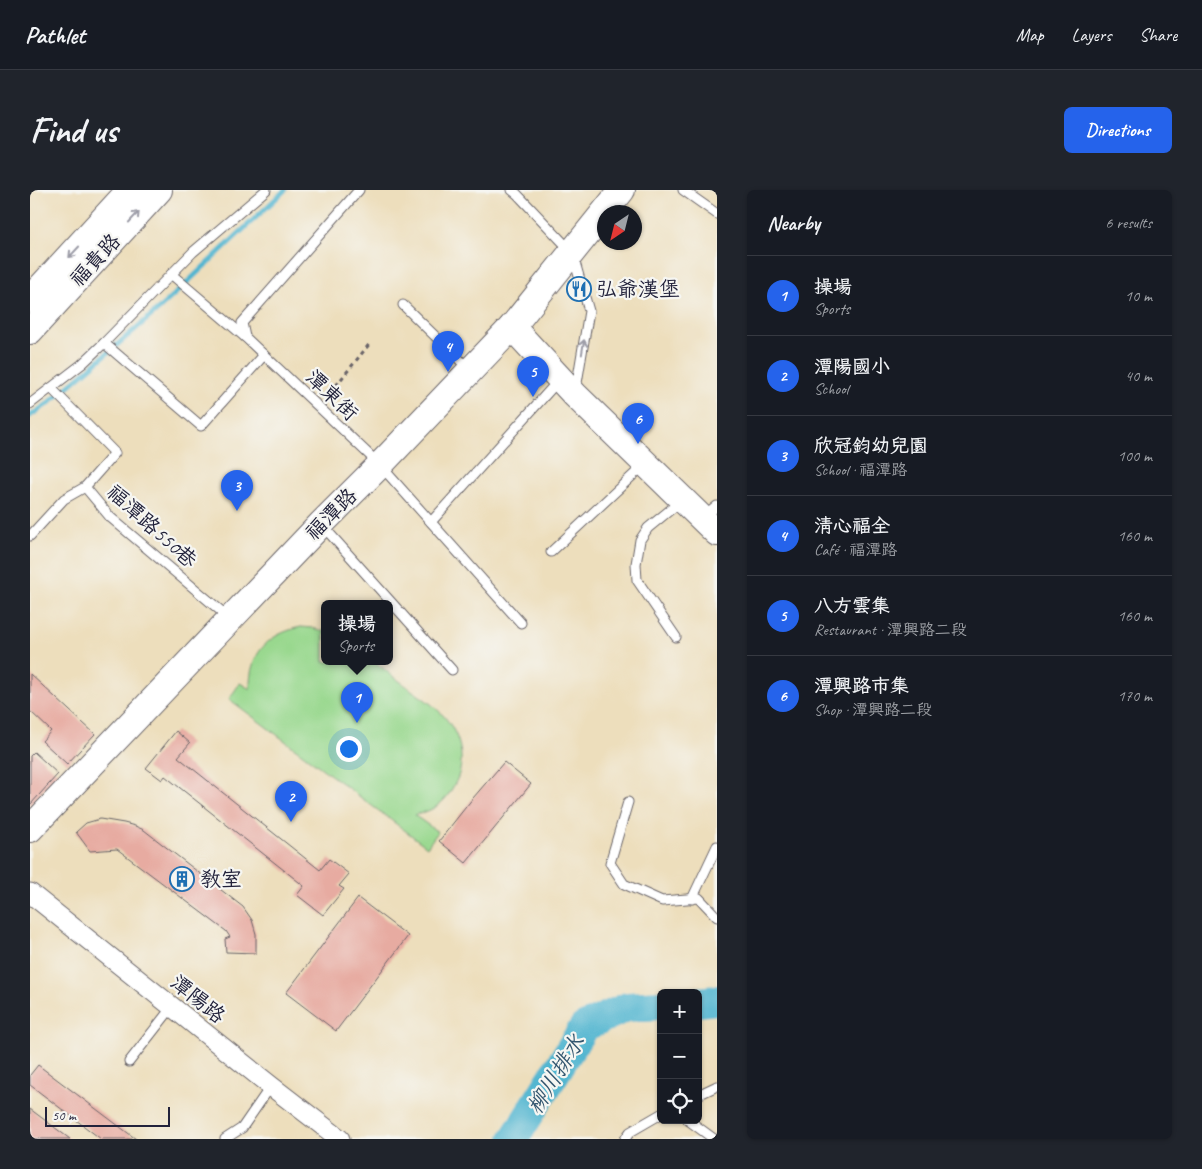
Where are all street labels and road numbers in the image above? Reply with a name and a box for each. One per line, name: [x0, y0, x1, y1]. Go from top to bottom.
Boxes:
street label: 福貴路: [64, 228, 126, 292]
street label: 潭東街: [300, 364, 364, 426]
street label: 福潭路550巷: [102, 479, 202, 573]
street label: 福潭路: [300, 483, 362, 545]
street label: 潭陽路: [165, 969, 231, 1029]

